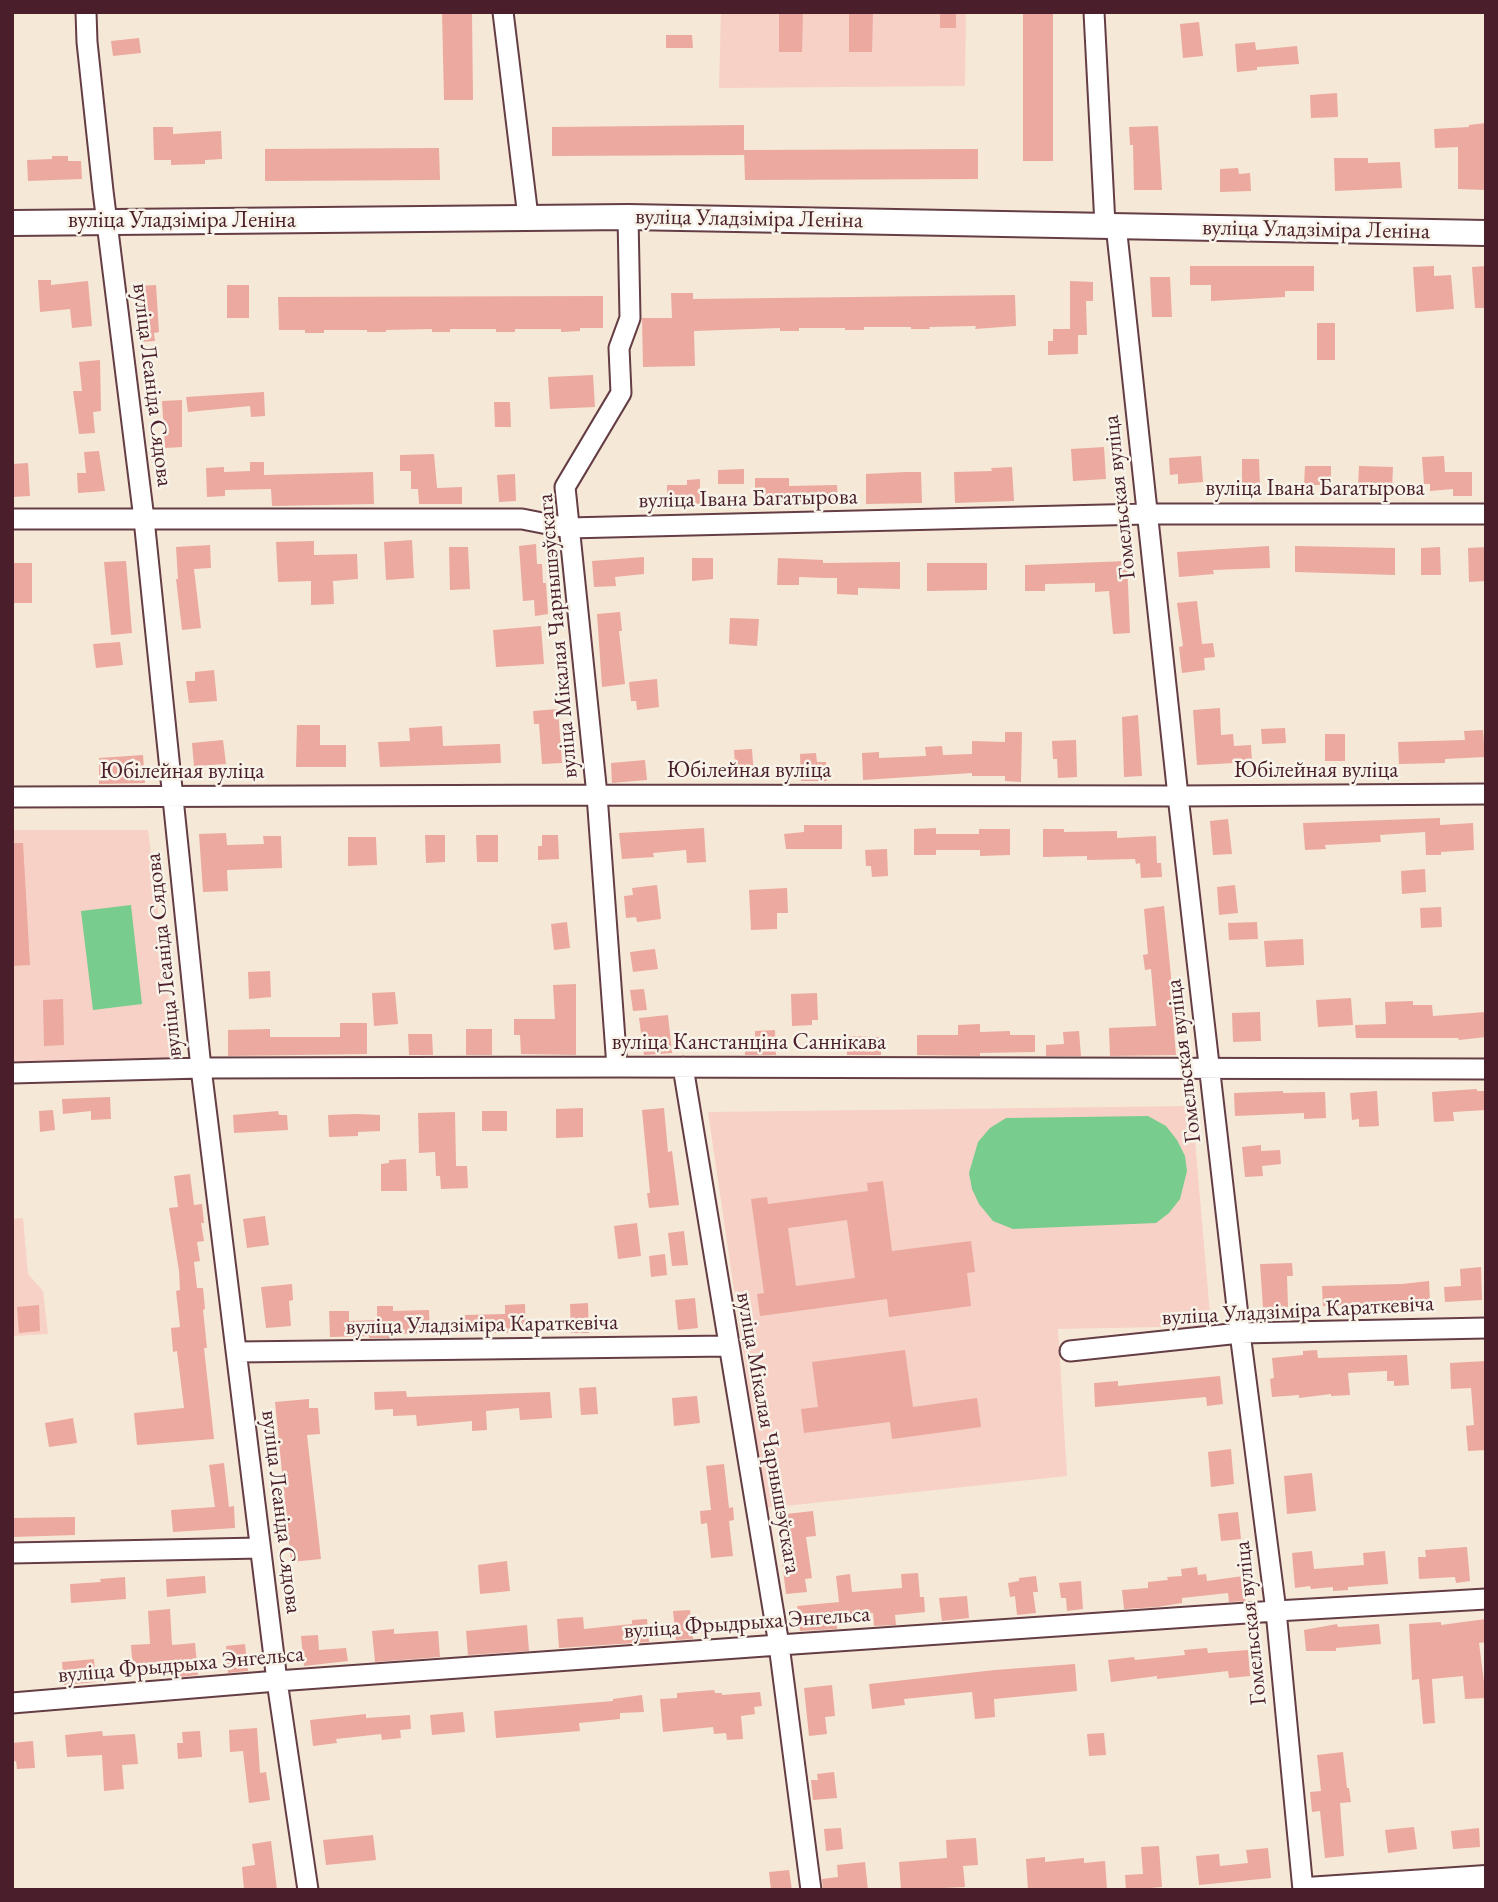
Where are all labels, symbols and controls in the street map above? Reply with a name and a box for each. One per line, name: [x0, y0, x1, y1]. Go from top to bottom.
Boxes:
street label: вуліца Уладзіміра Леніна: [635, 203, 863, 235]
street label: вуліца Уладзіміра Леніна: [68, 207, 296, 235]
street label: вуліца Уладзіміра Леніна: [1202, 214, 1430, 246]
street label: вуліца Леаніда Сядова: [126, 282, 178, 488]
street label: Гомельская вуліца: [1098, 414, 1142, 580]
street label: вуліца Івана Багатырова: [1205, 475, 1425, 503]
street label: вуліца Івана Багатырова: [638, 483, 858, 515]
street label: вуліца Мікалая Чарнышэўскага: [532, 493, 584, 779]
street label: Юбілейная вуліца: [667, 757, 831, 785]
street label: Юбілейная вуліца: [1234, 757, 1398, 785]
street label: Юбілейная вуліца: [100, 758, 264, 786]
street label: вуліца Леаніда Сядова: [140, 852, 188, 1058]
street label: Гомельская вуліца: [1160, 977, 1208, 1145]
street label: вуліца Канстанціна Саннікава: [612, 1029, 886, 1057]
street label: вуліца Мікалая Чарнышэўскага: [730, 1290, 806, 1576]
street label: вуліца Уладзіміра Караткевіча: [1161, 1290, 1435, 1332]
street label: вуліца Уладзіміра Караткевіча: [345, 1309, 619, 1341]
street label: вуліца Леаніда Сядова: [255, 1409, 307, 1615]
street label: Гомельская вуліца: [1229, 1540, 1273, 1706]
street label: вуліца Фрыдрыха Энгельса: [623, 1601, 871, 1645]
street label: вуліца Фрыдрыха Энгельса: [57, 1640, 305, 1690]

